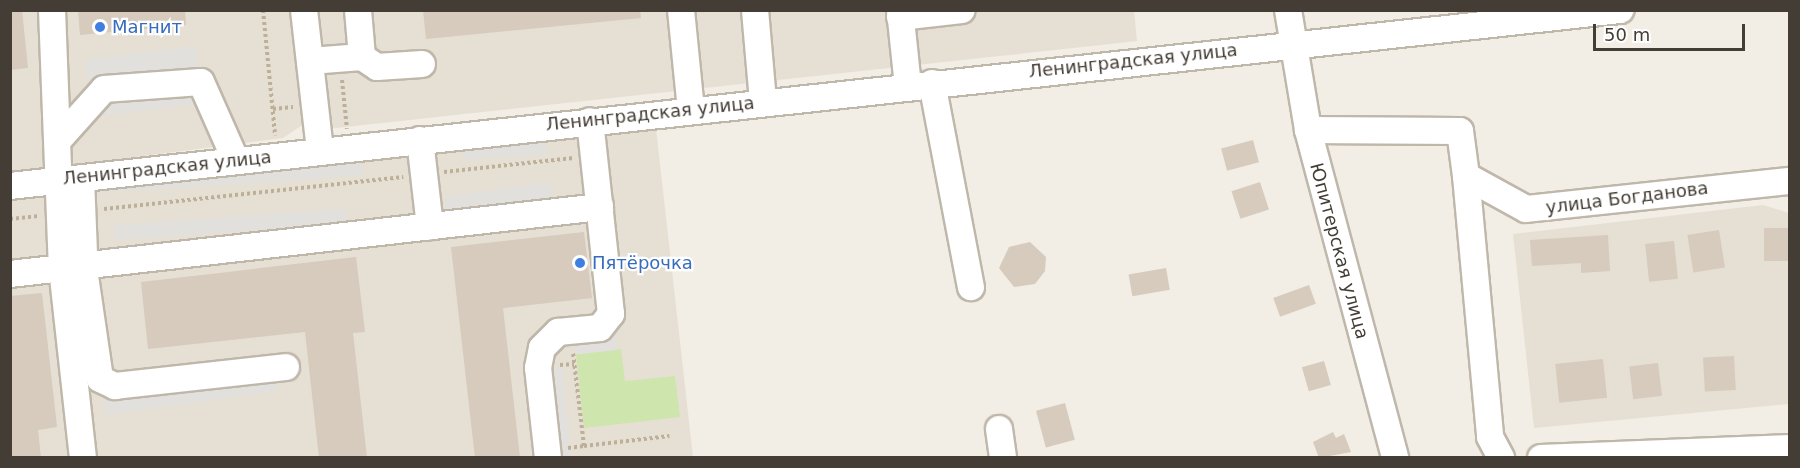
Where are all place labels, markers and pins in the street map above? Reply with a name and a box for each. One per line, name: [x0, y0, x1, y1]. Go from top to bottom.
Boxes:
place label: Магнит: [112, 16, 182, 38]
marker: Магнит: [93, 20, 107, 34]
place label: Пятёрочка: [592, 252, 693, 274]
marker: Пятёрочка: [573, 256, 587, 270]

